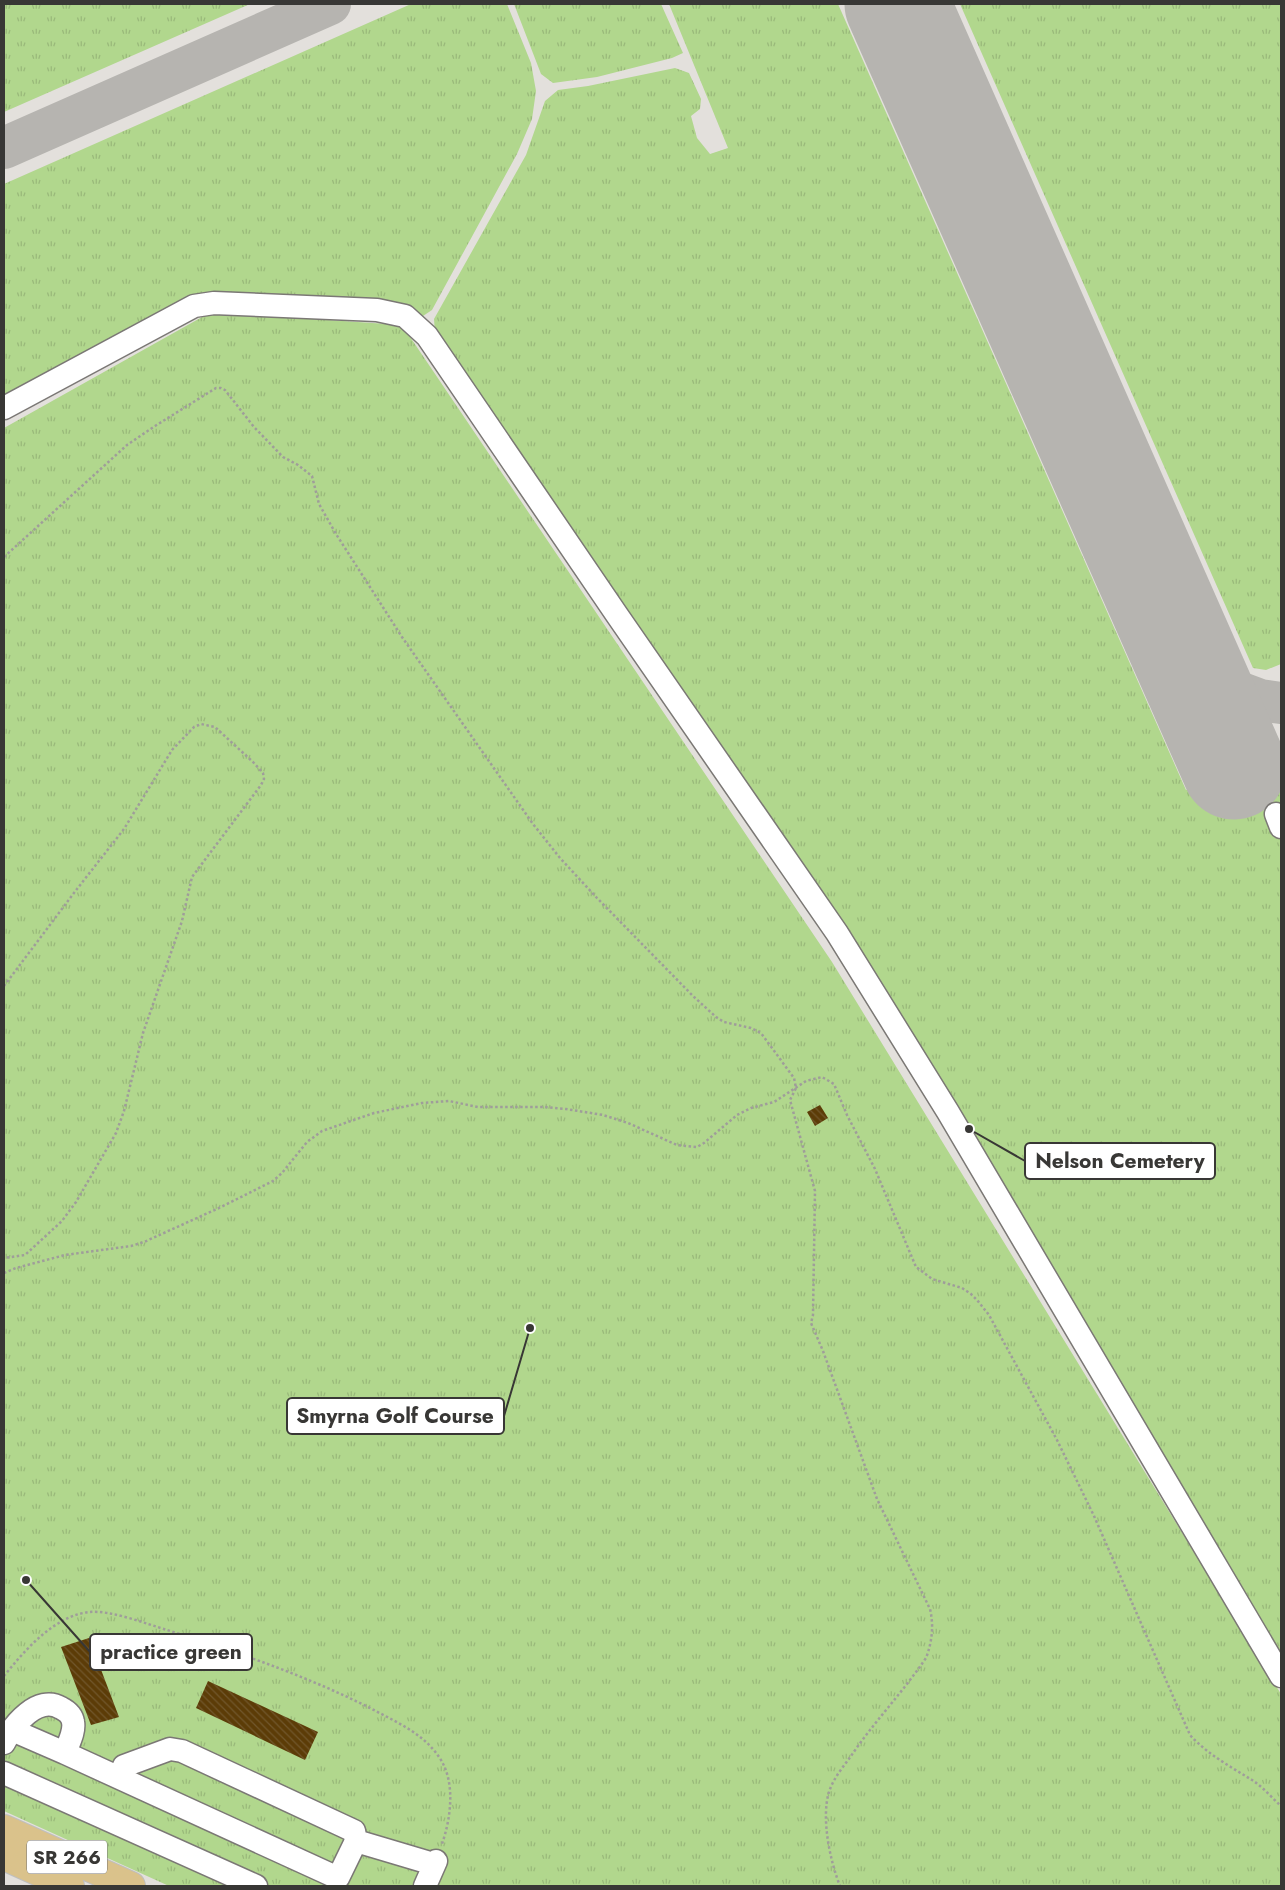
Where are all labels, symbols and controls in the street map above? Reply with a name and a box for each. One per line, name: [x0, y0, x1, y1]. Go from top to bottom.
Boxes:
callout: Nelson Cemetery: [1025, 1143, 1215, 1179]
text: Nelson Cemetery: [1035, 1146, 1206, 1176]
callout: Smyrna Golf Course: [287, 1398, 504, 1434]
text: Smyrna Golf Course: [296, 1401, 494, 1431]
callout: practice green: [90, 1634, 252, 1670]
text: practice green: [100, 1637, 242, 1667]
road number: SR 266: [27, 1840, 107, 1874]

